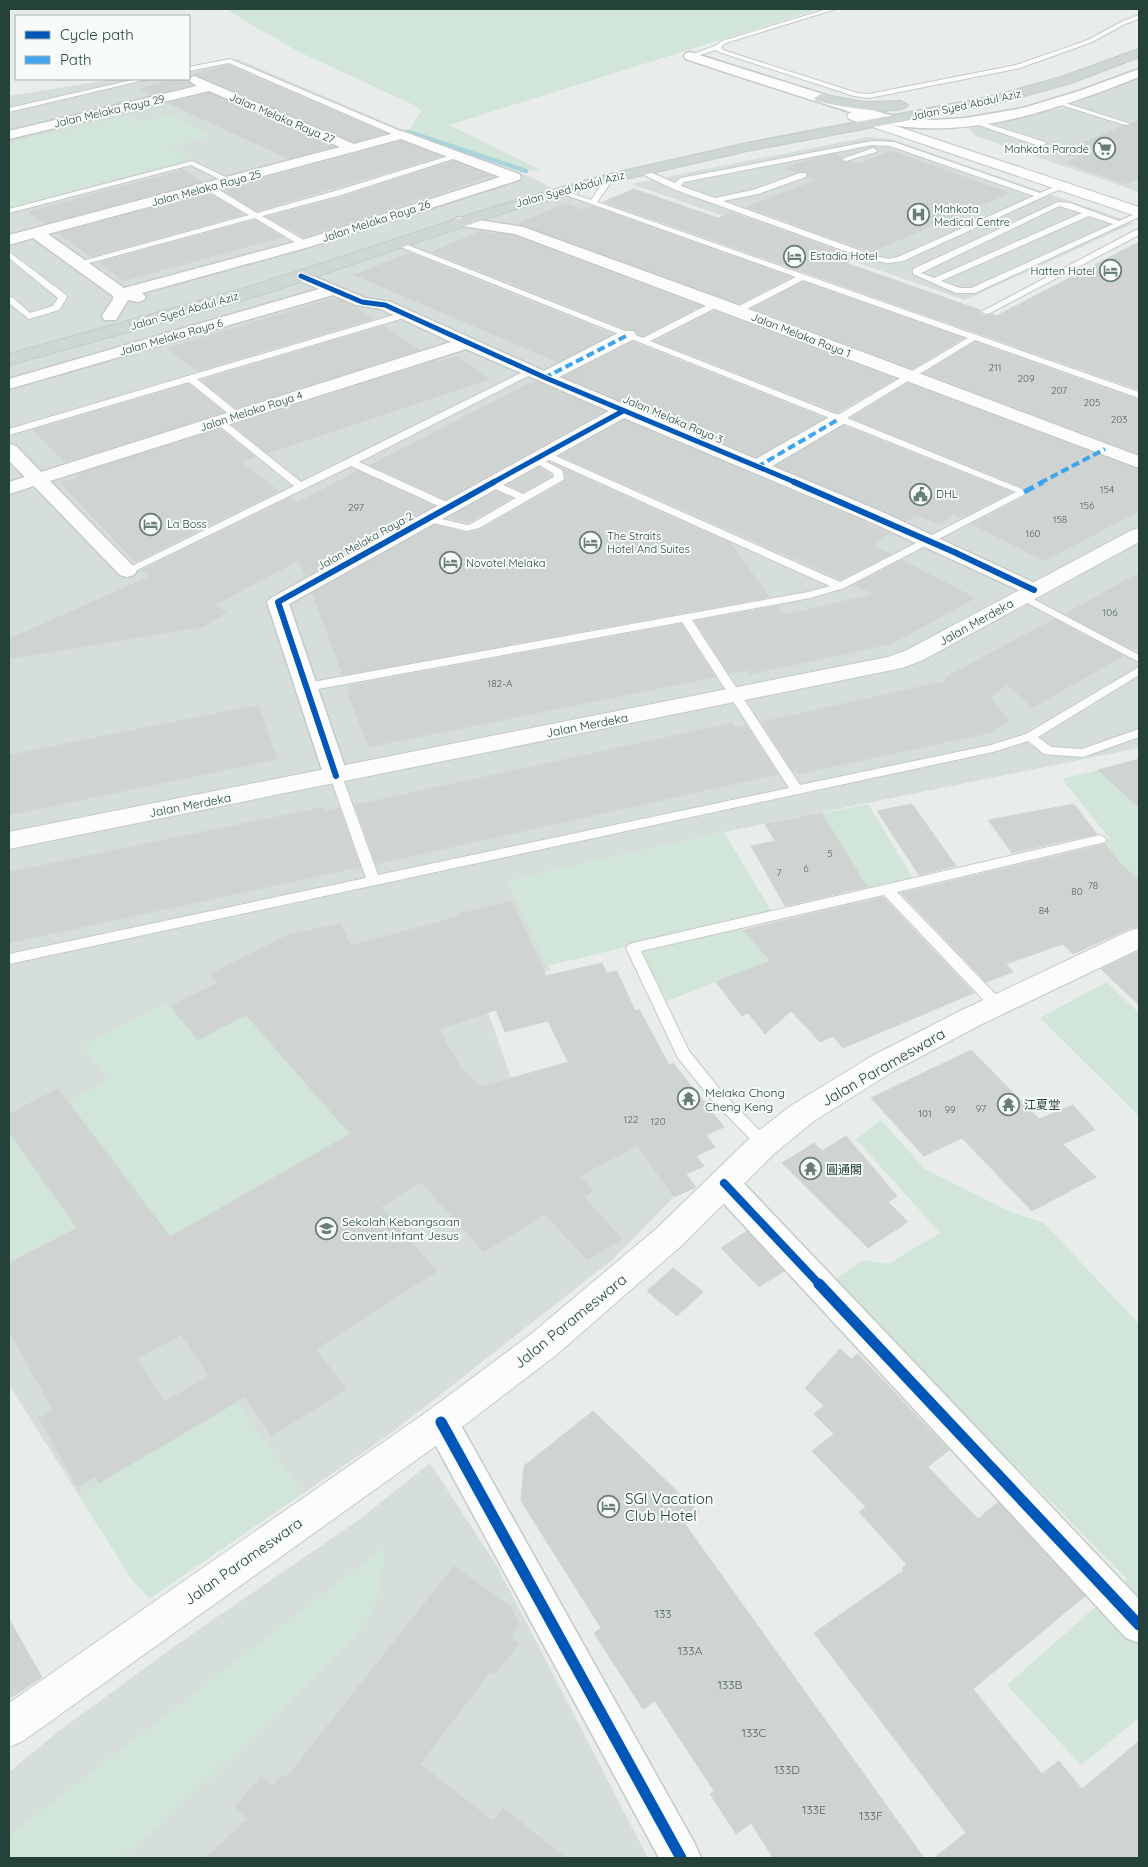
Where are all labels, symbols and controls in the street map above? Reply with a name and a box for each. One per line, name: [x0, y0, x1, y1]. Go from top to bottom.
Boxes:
legend: [15, 15, 190, 80]
text: Cycle path: [60, 25, 134, 44]
text: Path: [60, 50, 92, 69]
street label: Jalan Syed Abdul Aziz: [910, 86, 1022, 124]
street label: Jalan Melaka Raya 27: [227, 89, 337, 147]
street label: Jalan Melaka Raya 29: [52, 91, 166, 131]
supermarket icon: Mahkota Parade: [1093, 137, 1117, 161]
place label: Mahkota Parade: [1004, 142, 1089, 156]
street label: Jalan Melaka Raya 25: [149, 167, 263, 209]
street label: Jalan Syed Abdul Aziz: [514, 168, 626, 210]
street label: Jalan Melaka Raya 26: [320, 197, 432, 245]
place label: Mahkota Medical Centre: [934, 202, 1010, 229]
hospital icon: Mahkota Medical Centre: [906, 203, 930, 227]
hotel icon: Estadia Hotel: [782, 244, 806, 268]
place label: Estadia Hotel: [810, 249, 877, 263]
hotel icon: Hatten Hotel: [1099, 259, 1123, 283]
place label: Hatten Hotel: [1030, 264, 1095, 278]
street label: Jalan Syed Abdul Aziz: [128, 289, 240, 333]
street label: Jalan Melaka Raya 1: [749, 310, 853, 360]
street label: Jalan Melaka Raya 6: [117, 315, 225, 359]
house number: 211: [989, 361, 1001, 374]
house number: 209: [1017, 372, 1035, 385]
house number: 207: [1051, 384, 1067, 397]
street label: Jalan Melaka Raya 4: [198, 388, 304, 434]
street label: Jalan Melaka Raya 3: [621, 392, 725, 446]
house number: 205: [1084, 396, 1100, 409]
house number: 203: [1111, 413, 1127, 426]
public building icon: DHL: [908, 482, 932, 506]
house number: 154: [1100, 483, 1114, 496]
place label: DHL: [936, 487, 958, 501]
house number: 156: [1080, 499, 1095, 512]
house number: 297: [348, 501, 364, 514]
street label: Jalan Melaka Raya 2: [315, 509, 415, 573]
hotel icon: La Boss: [139, 512, 163, 536]
house number: 158: [1053, 513, 1067, 526]
place label: La Boss: [167, 517, 207, 531]
house number: 160: [1025, 527, 1041, 540]
place label: The Straits Hotel And Suites: [607, 529, 690, 556]
hotel icon: The Straits Hotel And Suites: [579, 530, 603, 554]
hotel icon: Novotel Melaka: [438, 551, 462, 575]
place label: Novotel Melaka: [466, 556, 545, 570]
street label: Jalan Merdeka: [936, 595, 1016, 649]
house number: 106: [1102, 606, 1118, 619]
house number: 182-A: [487, 677, 513, 690]
street label: Jalan Merdeka: [545, 710, 629, 740]
street label: Jalan Merdeka: [148, 790, 232, 820]
house number: 5: [827, 847, 833, 860]
house number: 6: [803, 862, 809, 875]
house number: 7: [776, 866, 782, 879]
house number: 78: [1088, 879, 1098, 892]
house number: 80: [1071, 885, 1083, 898]
house number: 84: [1039, 904, 1049, 917]
street label: Jalan Parameswara: [818, 1024, 948, 1110]
place label: Melaka Chong Cheng Keng: [705, 1085, 785, 1114]
temple icon: Melaka Chong Cheng Keng: [677, 1087, 701, 1111]
temple icon: 江夏堂: [996, 1092, 1020, 1116]
place label: 江夏堂: [1024, 1097, 1060, 1112]
house number: 97: [976, 1102, 986, 1115]
house number: 99: [944, 1103, 956, 1116]
house number: 101: [918, 1107, 932, 1120]
house number: 122: [624, 1113, 639, 1126]
house number: 120: [650, 1115, 666, 1128]
temple icon: 圓通閣: [798, 1157, 822, 1181]
place label: 圓通閣: [826, 1162, 862, 1177]
place label: Sekolah Kebangsaan Convent Infant Jesus: [342, 1214, 460, 1243]
school or university icon: Sekolah Kebangsaan Convent Infant Jesus: [314, 1216, 338, 1240]
street label: Jalan Parameswara: [510, 1270, 630, 1372]
place label: SGI Vacation Club Hotel: [625, 1489, 713, 1525]
hotel icon: SGI Vacation Club Hotel: [597, 1495, 621, 1519]
street label: Jalan Parameswara: [180, 1513, 306, 1609]
house number: 133: [654, 1606, 672, 1621]
house number: 133A: [678, 1643, 703, 1658]
house number: 133B: [718, 1677, 743, 1692]
house number: 133C: [742, 1725, 767, 1740]
house number: 133D: [774, 1762, 800, 1777]
house number: 133E: [802, 1802, 826, 1817]
house number: 133F: [859, 1808, 883, 1823]

